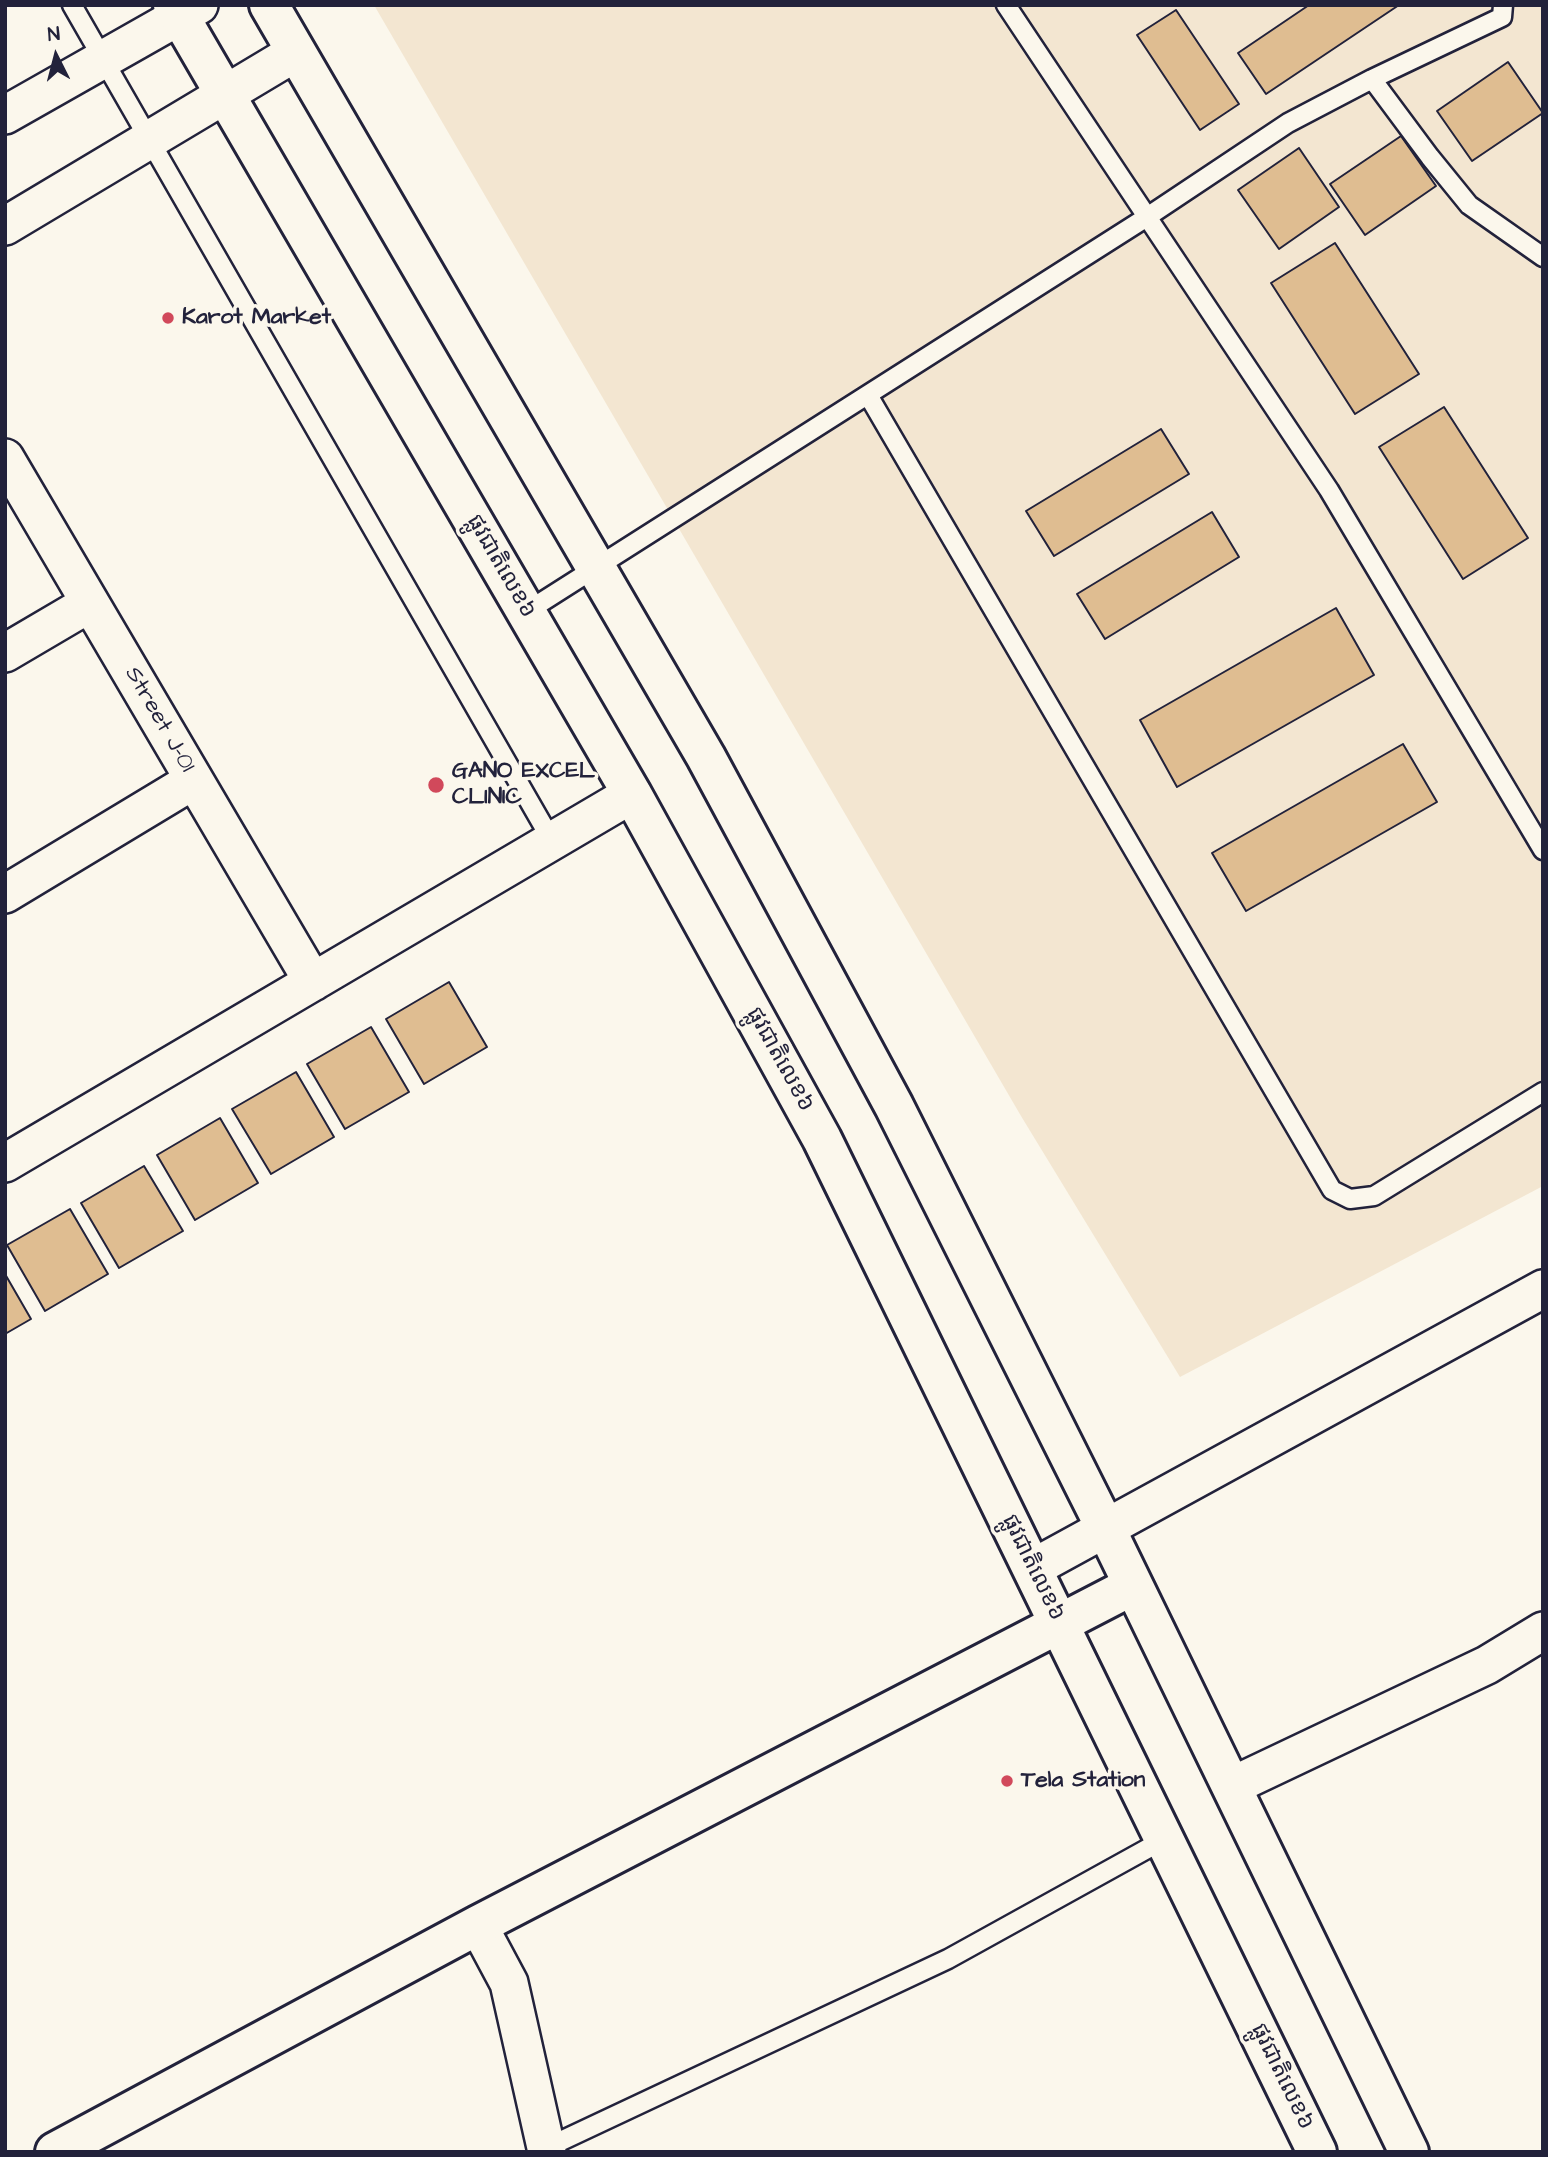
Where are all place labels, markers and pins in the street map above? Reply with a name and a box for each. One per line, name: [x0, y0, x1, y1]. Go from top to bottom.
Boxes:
place label: Karot Market: [182, 304, 331, 332]
marker: Karot Market: [160, 310, 176, 326]
place label: GANO EXCEL CLINIC: [452, 758, 595, 812]
marker: GANO EXCEL CLINIC: [426, 775, 446, 795]
place label: Tela Station: [1021, 1767, 1145, 1795]
marker: Tela Station: [999, 1773, 1015, 1789]

